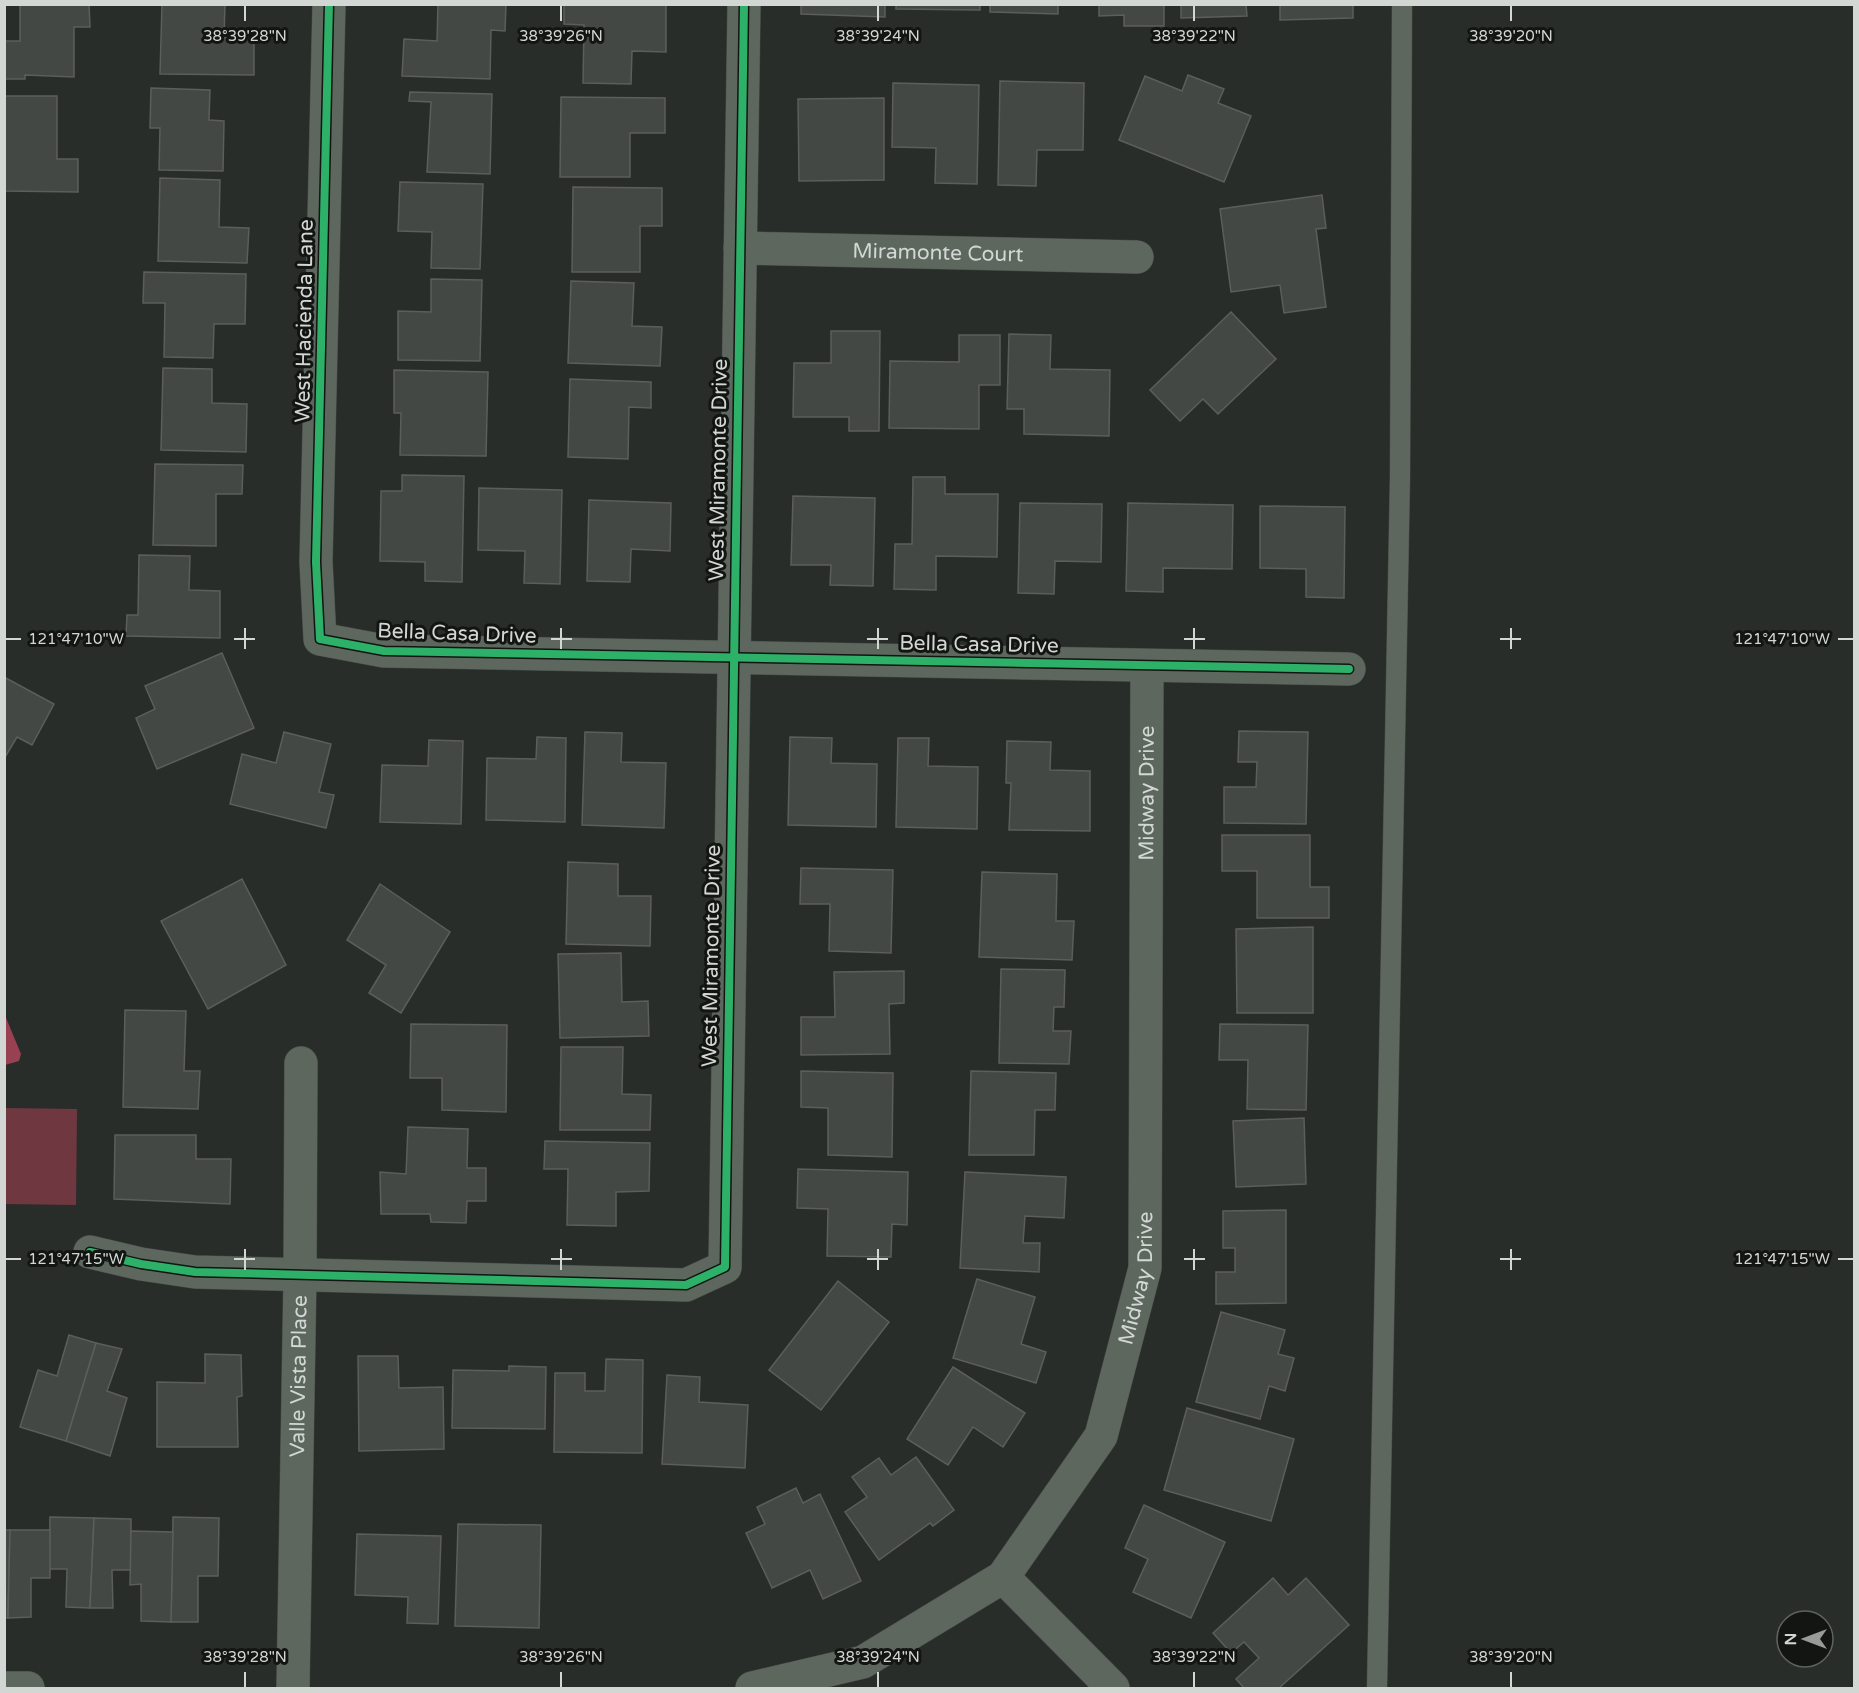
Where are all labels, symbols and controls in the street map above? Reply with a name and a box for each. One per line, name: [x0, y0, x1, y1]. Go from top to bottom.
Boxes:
text: 38°39'28"N: [203, 27, 287, 45]
text: 38°39'26"N: [519, 27, 603, 45]
text: 38°39'24"N: [836, 27, 920, 45]
text: 38°39'22"N: [1152, 27, 1236, 45]
text: 38°39'20"N: [1469, 27, 1553, 45]
street label: West Hacienda Lane: [290, 219, 319, 423]
street label: Miramonte Court: [852, 239, 1024, 267]
street label: West Miramonte Drive: [704, 359, 733, 581]
street label: Bella Casa Drive: [377, 618, 537, 649]
text: 121°47'10"W: [28, 630, 124, 648]
text: 121°47'10"W: [1734, 630, 1830, 648]
street label: Bella Casa Drive: [899, 631, 1059, 658]
street label: Midway Drive: [1134, 725, 1160, 861]
street label: West Miramonte Drive: [697, 845, 726, 1067]
street label: Midway Drive: [1113, 1211, 1158, 1347]
text: 121°47'15"W: [28, 1250, 124, 1268]
text: 121°47'15"W: [1734, 1250, 1830, 1268]
street label: Valle Vista Place: [285, 1295, 313, 1457]
north arrow: [1775, 1609, 1835, 1669]
text: N: [1781, 1633, 1801, 1645]
text: 38°39'28"N: [203, 1648, 287, 1666]
text: 38°39'26"N: [519, 1648, 603, 1666]
text: 38°39'24"N: [836, 1648, 920, 1666]
text: 38°39'22"N: [1152, 1648, 1236, 1666]
text: 38°39'20"N: [1469, 1648, 1553, 1666]

